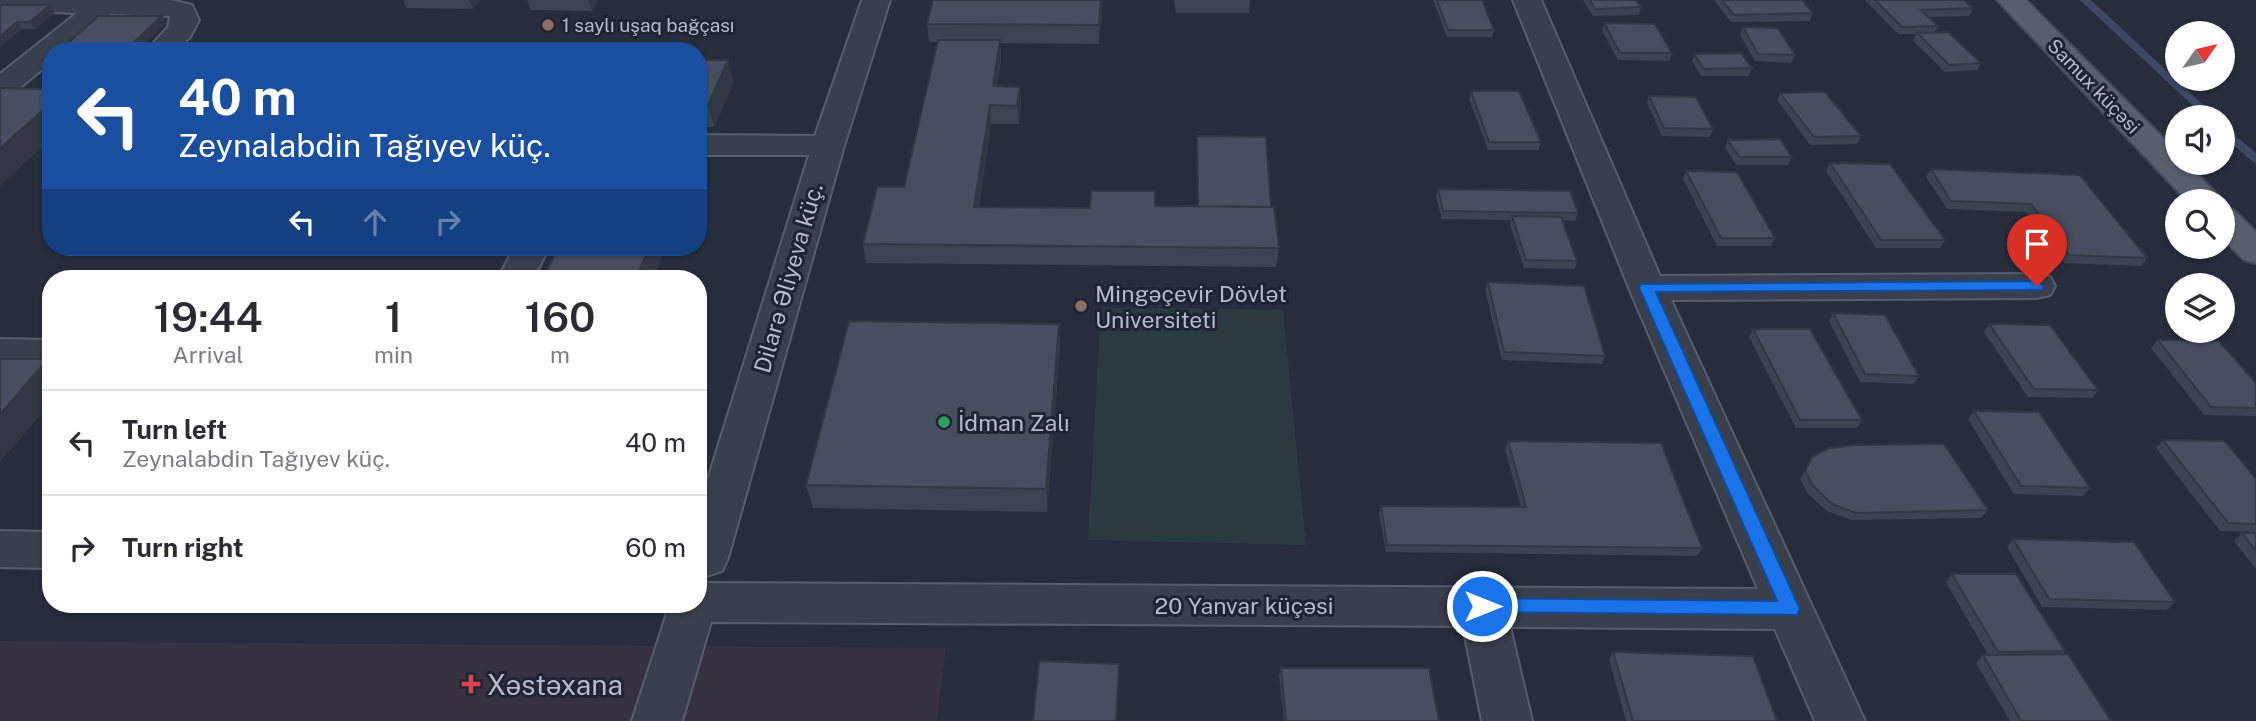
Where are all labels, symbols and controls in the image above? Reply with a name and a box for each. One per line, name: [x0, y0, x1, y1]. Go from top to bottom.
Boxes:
place label: 1 saylı uşaq bağçası: [562, 14, 734, 36]
marker: 1 saylı uşaq bağçası: [540, 17, 556, 33]
north arrow: [2165, 21, 2235, 91]
map controls: [2165, 21, 2235, 343]
street label: Samux küçəsi: [2043, 34, 2145, 138]
text: 40 m: [178, 68, 297, 126]
icon: left: [63, 70, 154, 161]
button: sound: [2165, 105, 2235, 175]
text: Zeynalabdin Tağıyev küç.: [178, 127, 551, 164]
street label: Dilarə Əliyeva küç.: [748, 180, 828, 376]
button: search: [2165, 189, 2235, 259]
icon: left: [283, 203, 321, 241]
icon: ahead: [356, 203, 394, 241]
icon: right: [429, 203, 467, 241]
pin: [2007, 214, 2067, 286]
icon: arrive: [2018, 225, 2056, 263]
button: layers: [2165, 273, 2235, 343]
place label: Mingəçevir Dövlət Universiteti: [1095, 280, 1287, 333]
text: 19:44: [154, 292, 262, 341]
text: 1: [385, 292, 402, 341]
text: 160: [525, 292, 595, 341]
marker: Mingəçevir Dövlət Universiteti: [1073, 298, 1089, 314]
text: Arrival: [172, 341, 244, 368]
text: min: [374, 341, 413, 368]
text: m: [550, 341, 570, 368]
place label: İdman Zalı: [958, 409, 1070, 436]
text: Turn left: [122, 414, 227, 445]
marker: İdman Zalı: [936, 414, 952, 430]
icon: left: [63, 424, 101, 462]
text: 40 m: [625, 427, 686, 458]
text: Zeynalabdin Tağıyev küç.: [122, 445, 390, 472]
icon: right: [63, 529, 101, 567]
text: Turn right: [122, 532, 244, 563]
text: 60 m: [625, 532, 686, 563]
position arrow: [1445, 569, 1519, 643]
street label: 20 Yanvar küçəsi: [1155, 592, 1333, 619]
place label: Xəstəxana: [487, 668, 623, 701]
marker: Xəstəxana: [461, 674, 481, 694]

